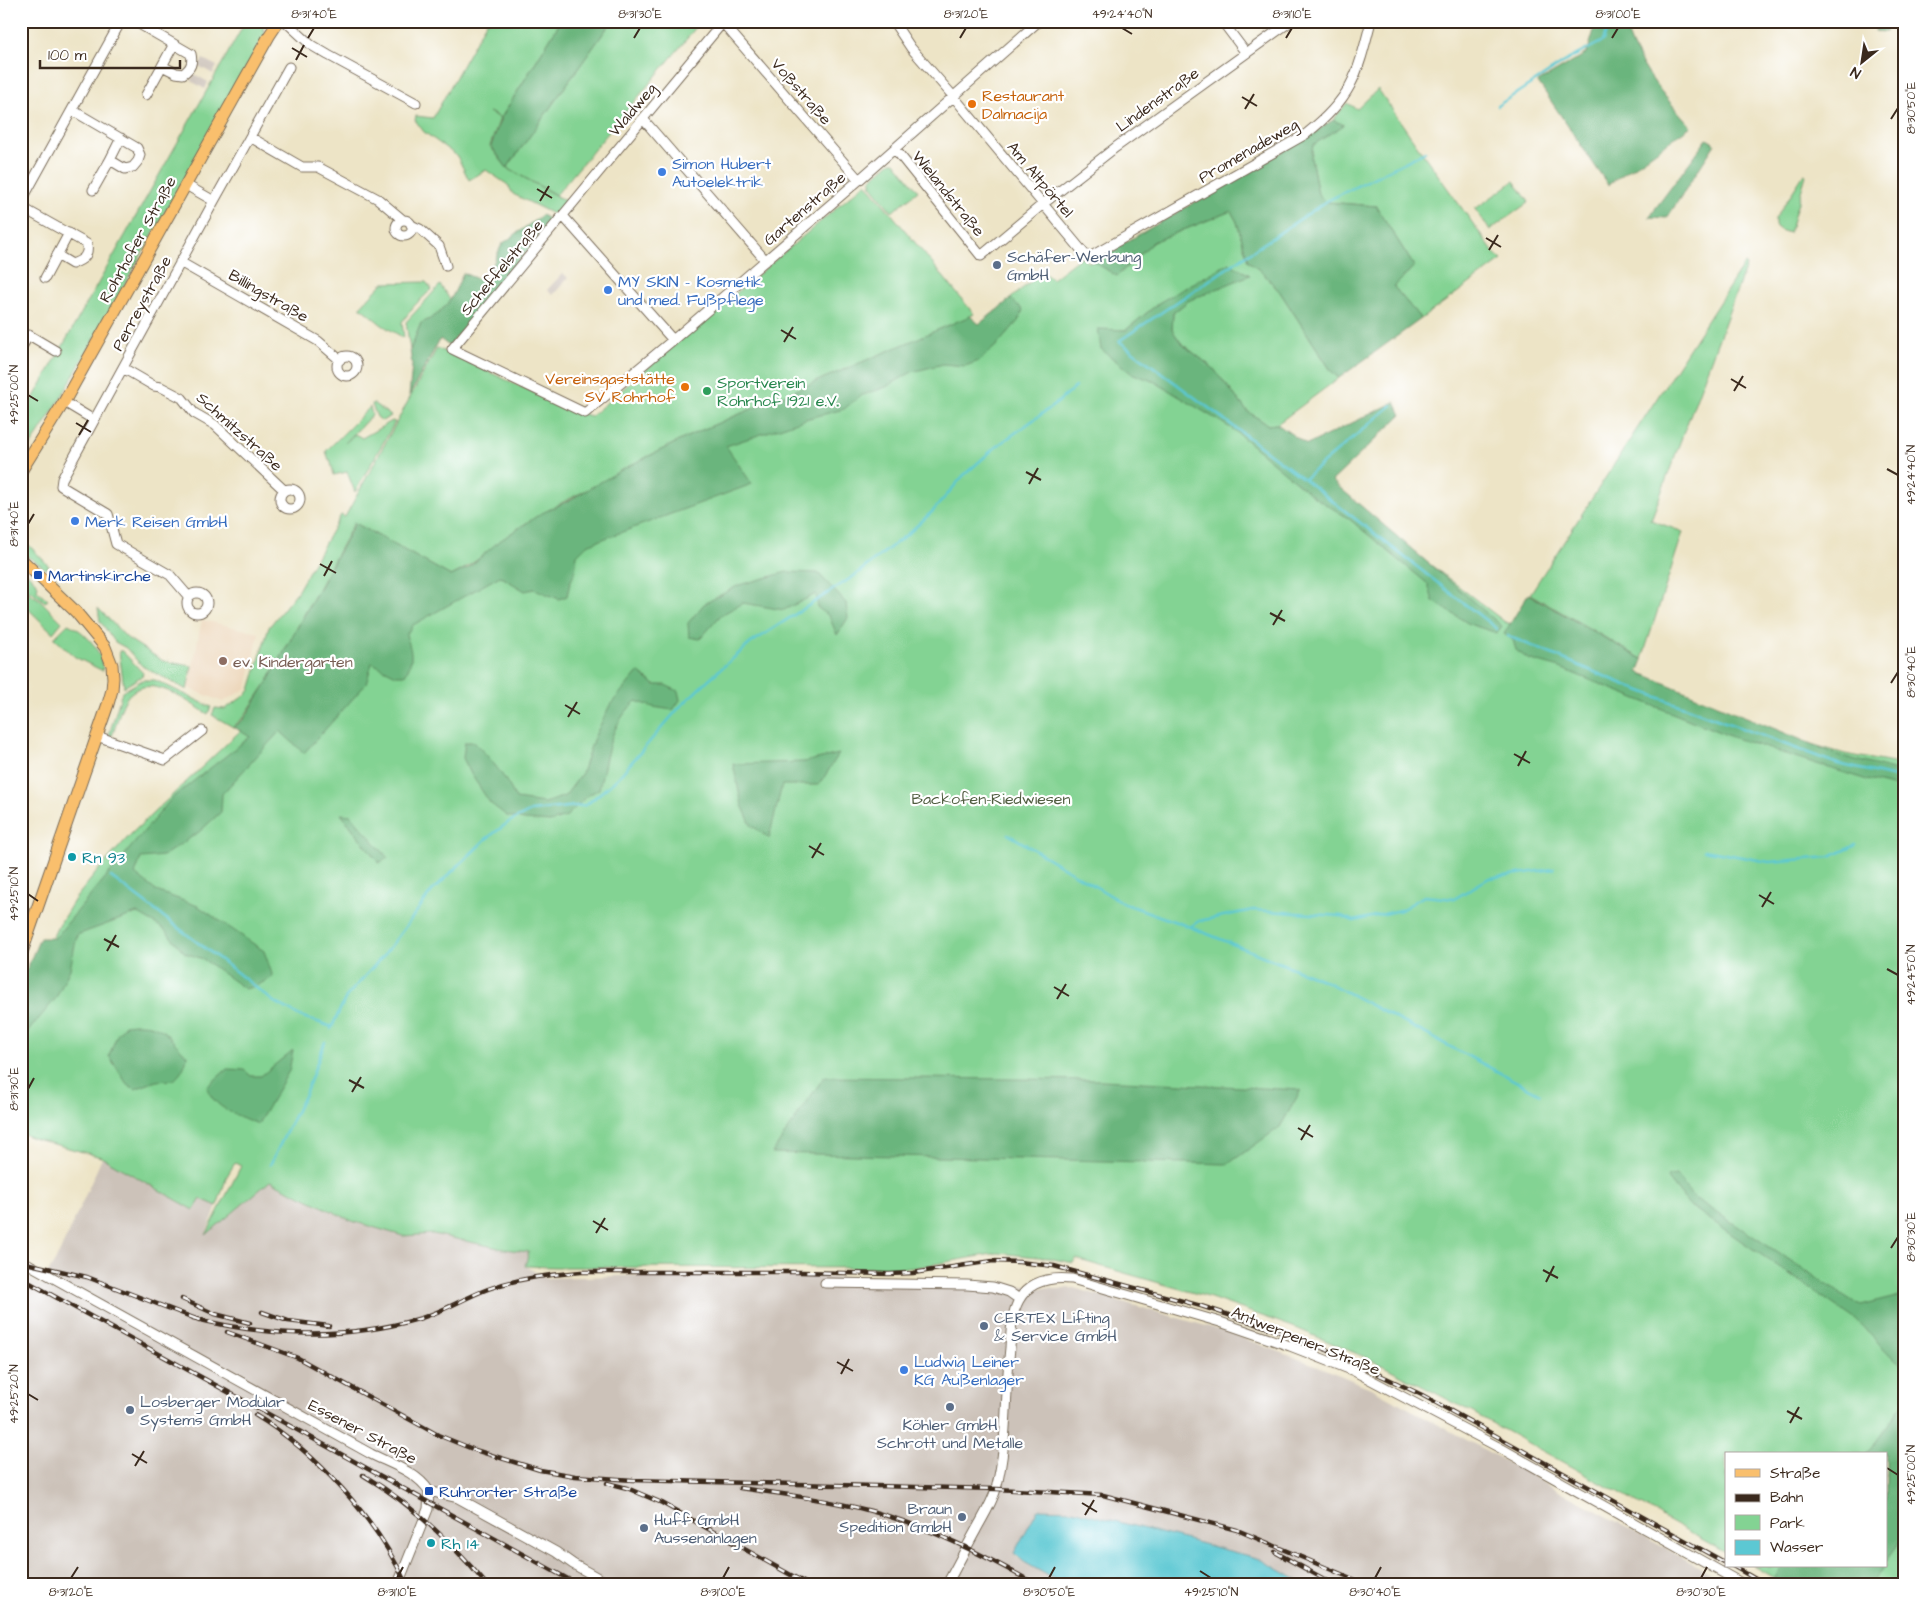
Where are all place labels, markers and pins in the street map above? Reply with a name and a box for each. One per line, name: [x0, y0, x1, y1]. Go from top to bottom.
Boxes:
place label: Restaurant Dalmacija: [982, 85, 1065, 125]
marker: Restaurant Dalmacija: [966, 98, 978, 110]
place label: Simon Hubert Autoelektrik: [672, 153, 772, 193]
marker: Simon Hubert Autoelektrik: [656, 166, 668, 178]
place label: Schäfer-Werbung GmbH: [1007, 246, 1141, 286]
marker: Schäfer-Werbung GmbH: [991, 259, 1003, 271]
place label: MY SKIN - Kosmetik und med. Fußpflege: [618, 271, 764, 312]
marker: MY SKIN - Kosmetik und med. Fußpflege: [602, 284, 614, 296]
place label: Vereinsgaststätte SV Rohrhof: [545, 368, 676, 408]
place label: Sportverein Rohrhof 1921 e.V.: [717, 372, 839, 412]
marker: Vereinsgaststätte SV Rohrhof: [679, 381, 691, 393]
marker: Sportverein Rohrhof 1921 e.V.: [701, 385, 713, 397]
place label: Merk Reisen GmbH: [85, 511, 228, 533]
marker: Merk Reisen GmbH: [69, 515, 81, 527]
place label: Martinskirche: [48, 565, 151, 587]
marker: Martinskirche: [32, 569, 44, 581]
place label: ev. Kindergarten: [233, 651, 353, 674]
marker: ev. Kindergarten: [217, 655, 229, 667]
place label: Rn 93: [82, 847, 125, 869]
marker: Rn 93: [66, 851, 78, 863]
place label: CERTEX Lifting & Service GmbH: [994, 1307, 1117, 1347]
marker: CERTEX Lifting & Service GmbH: [978, 1320, 990, 1332]
place label: Ludwig Leiner KG Außenlager: [914, 1351, 1024, 1392]
marker: Ludwig Leiner KG Außenlager: [898, 1364, 910, 1376]
place label: Losberger Modular Systems GmbH: [140, 1391, 285, 1432]
marker: Köhler GmbH Schrott und Metalle: [944, 1401, 956, 1413]
marker: Losberger Modular Systems GmbH: [124, 1404, 136, 1416]
place label: Köhler GmbH Schrott und Metalle: [877, 1414, 1024, 1454]
place label: Ruhrorter Straße: [439, 1481, 578, 1503]
marker: Ruhrorter Straße: [423, 1485, 435, 1497]
place label: Braun Spedition GmbH: [839, 1498, 952, 1538]
place label: Huff GmbH Aussenanlagen: [654, 1509, 757, 1550]
marker: Braun Spedition GmbH: [956, 1511, 968, 1523]
marker: Huff GmbH Aussenanlagen: [638, 1522, 650, 1534]
place label: Rh 14: [441, 1533, 480, 1555]
marker: Rh 14: [425, 1537, 437, 1549]

